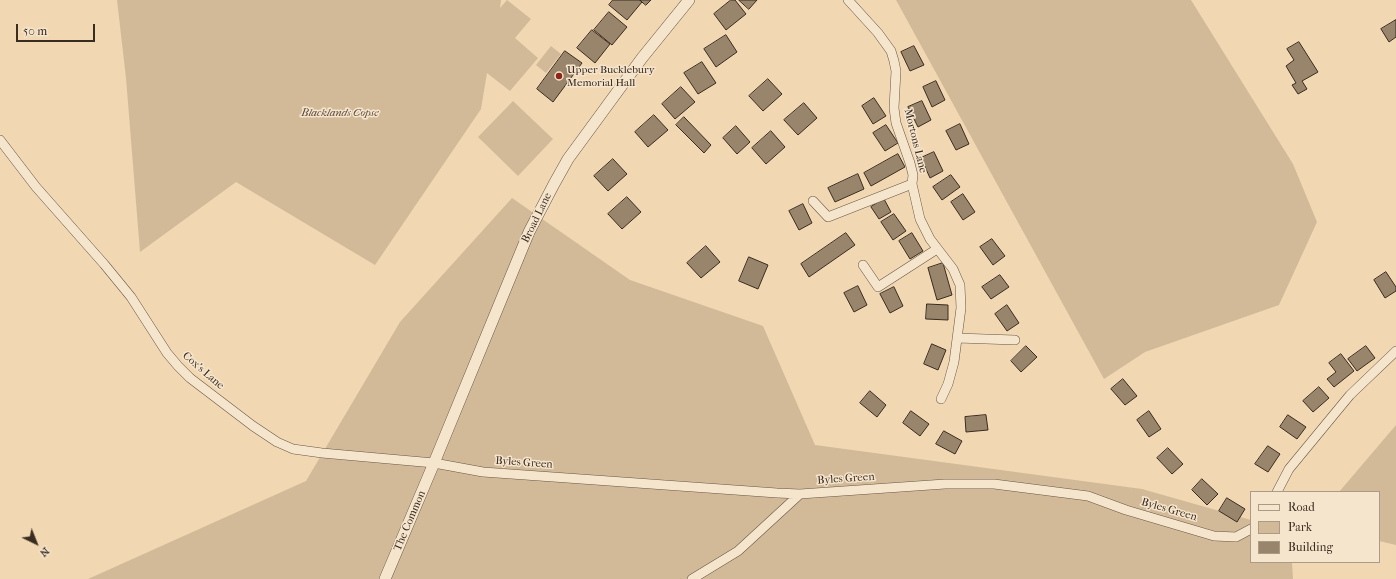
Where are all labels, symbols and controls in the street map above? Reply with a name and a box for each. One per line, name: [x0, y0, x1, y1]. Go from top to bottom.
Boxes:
scale bar: [18, 16, 97, 42]
text: 50 m: [23, 24, 47, 38]
place label: Upper Bucklebury Memorial Hall: [567, 63, 655, 89]
marker: Upper Bucklebury Memorial Hall: [554, 71, 564, 81]
park label: Blacklands Copse: [301, 106, 379, 120]
street label: Mortons Lane: [901, 107, 929, 175]
street label: Broad Lane: [519, 191, 555, 245]
street label: Cox's Lane: [180, 349, 226, 393]
street label: Byles Green: [495, 454, 553, 472]
street label: Byles Green: [817, 470, 875, 488]
street label: The Common: [391, 489, 429, 553]
legend: [1250, 491, 1380, 563]
street label: Byles Green: [1140, 496, 1198, 524]
text: Road: [1288, 500, 1315, 514]
text: Park: [1288, 520, 1312, 534]
north arrow: [16, 523, 56, 563]
text: Building: [1288, 540, 1333, 554]
text: N: [37, 545, 52, 560]

